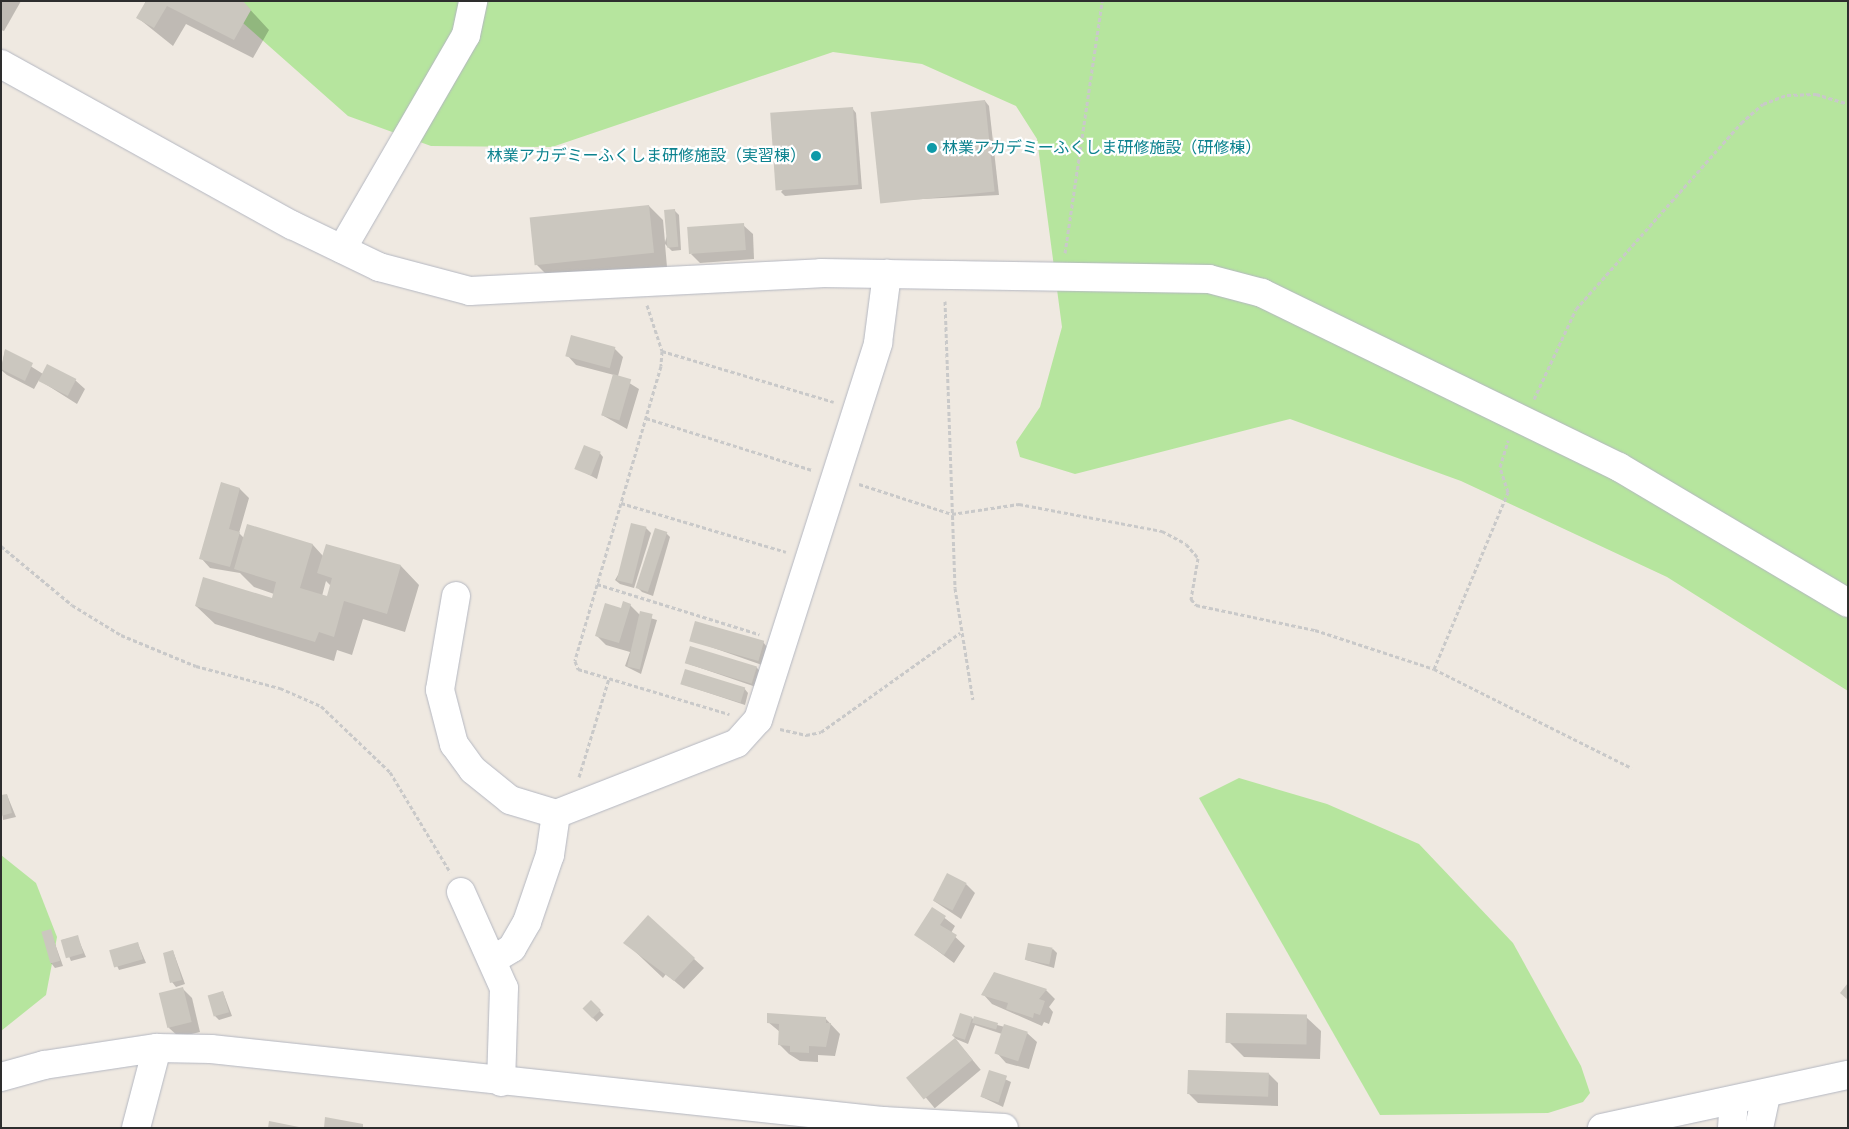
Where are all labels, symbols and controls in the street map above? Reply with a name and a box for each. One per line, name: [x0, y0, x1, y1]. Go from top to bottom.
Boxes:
place label: 林業アカデミーふくしま研修施設（研修棟）: [942, 138, 1262, 158]
marker: 林業アカデミーふくしま研修施設（研修棟）: [926, 142, 938, 154]
place label: 林業アカデミーふくしま研修施設（実習棟）: [486, 146, 806, 166]
marker: 林業アカデミーふくしま研修施設（実習棟）: [810, 150, 822, 162]

